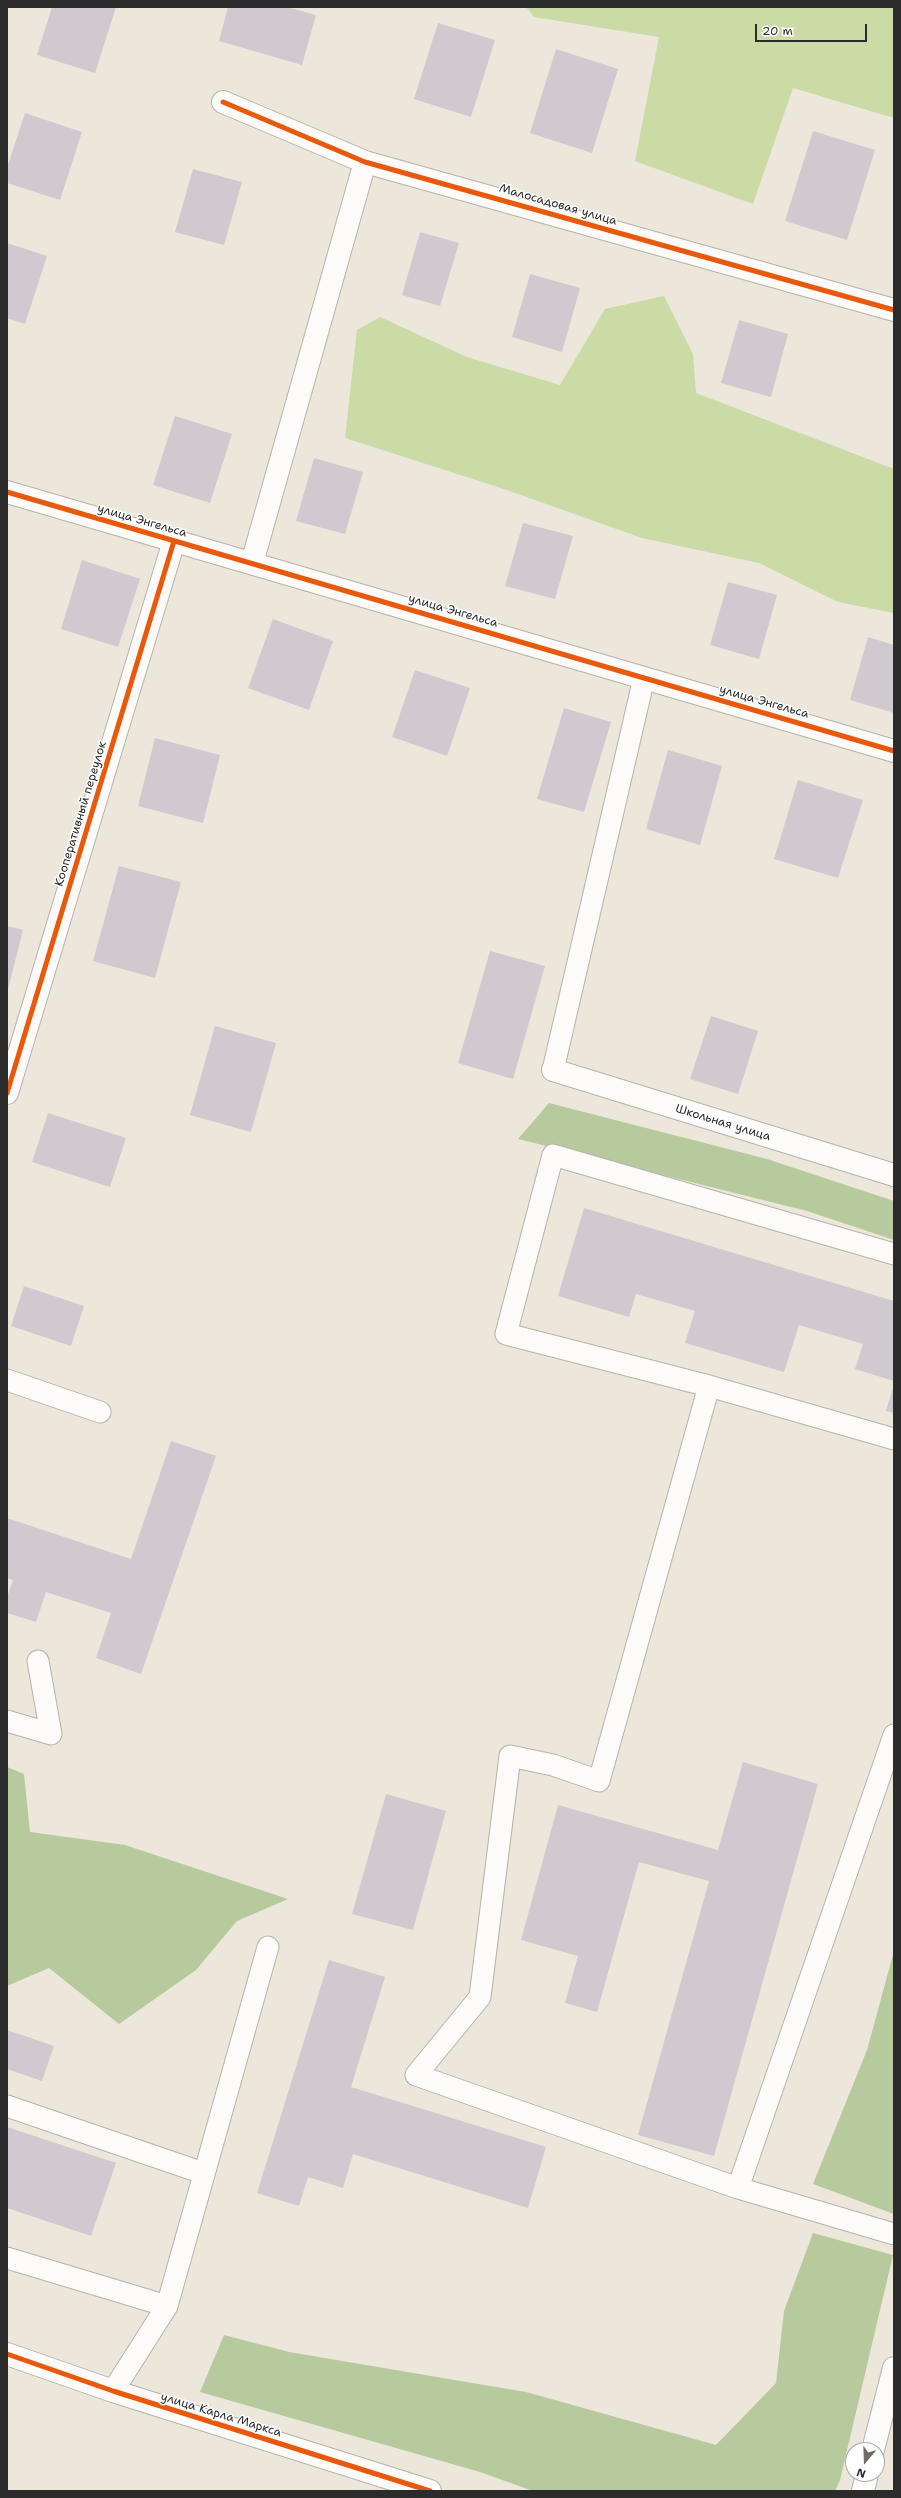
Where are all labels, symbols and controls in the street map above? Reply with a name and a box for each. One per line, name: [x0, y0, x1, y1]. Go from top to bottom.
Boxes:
scale bar: [757, 16, 869, 42]
text: 20 m: [762, 23, 793, 39]
street label: Малосадовая улица: [497, 181, 619, 229]
street label: улица Энгельса: [96, 501, 188, 541]
street label: улица Энгельса: [407, 591, 499, 631]
street label: улица Энгельса: [718, 682, 810, 722]
street label: Кооперативный переулок: [52, 740, 110, 888]
street label: Школьная улица: [674, 1102, 772, 1144]
street label: улица Карла Маркса: [159, 2390, 283, 2440]
north arrow: [845, 2442, 885, 2482]
text: N: [855, 2464, 868, 2481]

